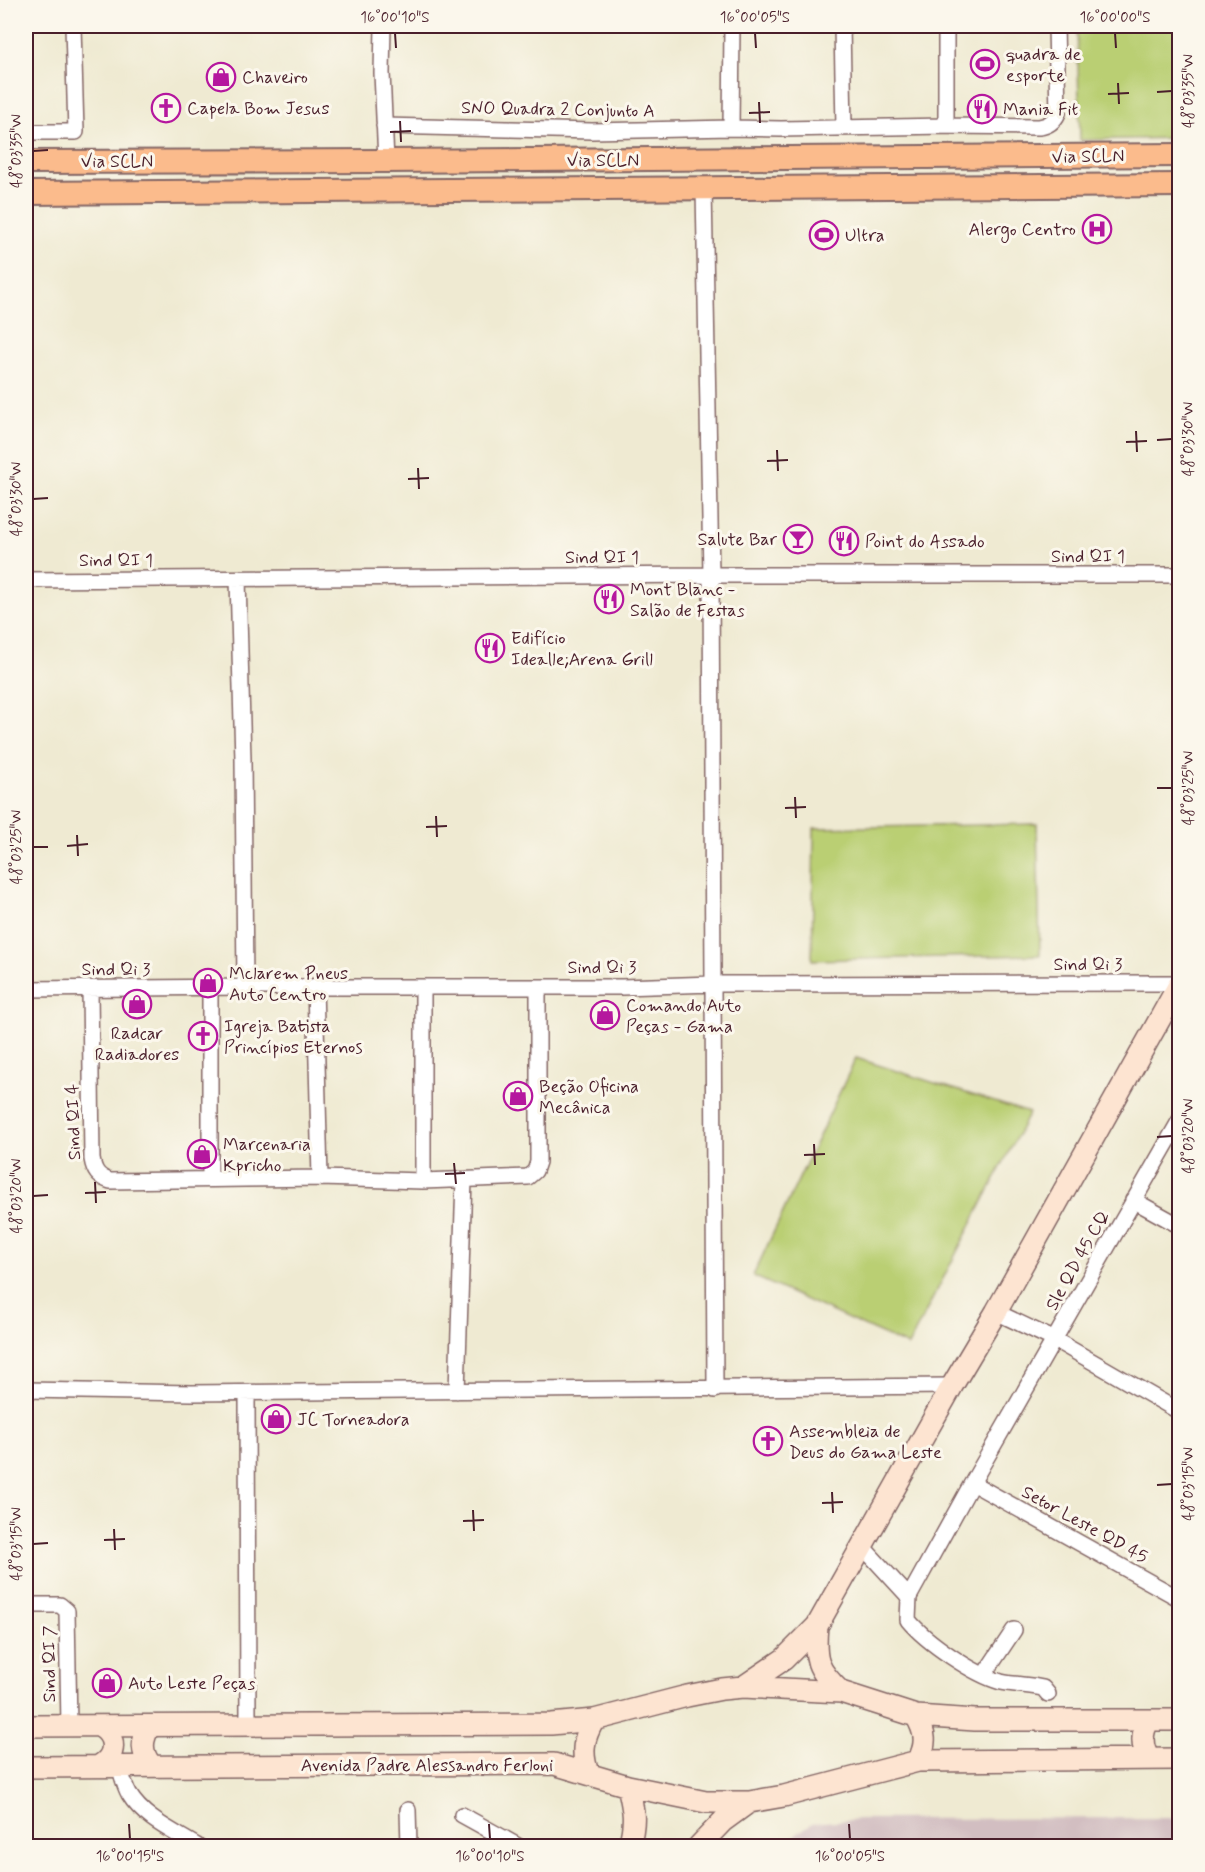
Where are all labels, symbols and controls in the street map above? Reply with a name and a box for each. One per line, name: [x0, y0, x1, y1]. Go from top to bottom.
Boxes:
text: 16°00'10"S: [360, 8, 430, 28]
text: 16°00'05"S: [720, 8, 790, 28]
text: 16°00'00"S: [1080, 8, 1150, 28]
place label: quadra de esporte: [1006, 43, 1081, 88]
sports icon: quadra de esporte: [969, 48, 1001, 80]
text: 48°03'35"W: [1179, 54, 1199, 128]
shop icon: Chaveiro: [205, 61, 237, 93]
place label: Chaveiro: [242, 66, 308, 90]
church icon: Capela Bom Jesus: [150, 92, 182, 124]
restaurant icon: Mania Fit: [966, 93, 998, 125]
street label: SNO Quadra 2 Conjunto A: [461, 96, 655, 124]
place label: Capela Bom Jesus: [187, 97, 330, 121]
place label: Mania Fit: [1003, 98, 1079, 122]
text: 48°03'35"W: [7, 114, 27, 188]
street label: Via SCLN: [1052, 144, 1125, 170]
street label: Via SCLN: [567, 149, 639, 173]
street label: Via SCLN: [81, 150, 153, 174]
hospital icon: Alergo Centro: [1081, 213, 1113, 245]
place label: Alergo Centro: [968, 218, 1076, 243]
sports icon: Ultra: [808, 219, 840, 251]
place label: Ultra: [845, 224, 885, 248]
text: 48°03'30"W: [1179, 402, 1199, 476]
text: 48°03'30"W: [7, 462, 27, 536]
bar icon: Salute Bar: [782, 523, 814, 555]
restaurant icon: Point do Assado: [828, 525, 860, 557]
place label: Salute Bar: [698, 528, 778, 552]
place label: Point do Assado: [865, 530, 985, 554]
street label: Sind QI 1: [1051, 545, 1125, 569]
street label: Sind QI 1: [565, 546, 639, 570]
street label: Sind QI 1: [79, 549, 153, 573]
place label: Mont Blanc - Salão de Festas: [630, 578, 745, 623]
restaurant icon: Mont Blanc - Salão de Festas: [593, 583, 625, 615]
place label: Edifício Idealle;Arena Grill: [511, 627, 653, 672]
restaurant icon: Edifício Idealle;Arena Grill: [474, 632, 506, 664]
text: 48°03'25"W: [1179, 751, 1199, 825]
text: 48°03'25"W: [7, 810, 27, 884]
street label: Sind Qi 3: [1054, 953, 1122, 977]
street label: Sind Qi 3: [568, 956, 636, 980]
street label: Sind Qi 3: [82, 958, 150, 982]
place label: Mclarem Pneus Auto Centro: [229, 962, 348, 1007]
shop icon: Mclarem Pneus Auto Centro: [192, 967, 224, 999]
shop icon: Radcar Radiadores: [121, 988, 153, 1020]
place label: Comando Auto Peças - Gama: [626, 994, 741, 1039]
shop icon: Comando Auto Peças - Gama: [589, 999, 621, 1031]
place label: Igreja Batista Princípios Eternos: [224, 1015, 362, 1060]
church icon: Igreja Batista Princípios Eternos: [187, 1020, 219, 1052]
place label: Radcar Radiadores: [95, 1022, 179, 1067]
place label: Beção Oficina Mecânica: [539, 1075, 639, 1120]
shop icon: Beção Oficina Mecânica: [502, 1080, 534, 1112]
street label: Sind QI 4: [61, 1083, 87, 1161]
text: 48°03'20"W: [1179, 1099, 1199, 1173]
place label: Marcenaria Kpricho: [223, 1133, 311, 1178]
shop icon: Marcenaria Kpricho: [186, 1138, 218, 1170]
text: 48°03'20"W: [7, 1159, 27, 1233]
street label: Sle QD 45 CQ: [1040, 1206, 1115, 1315]
shop icon: JC Torneadora: [260, 1403, 292, 1435]
place label: JC Torneadora: [297, 1408, 410, 1432]
place label: Assembleia de Deus do Gama Leste: [789, 1420, 942, 1465]
church icon: Assembleia de Deus do Gama Leste: [752, 1425, 784, 1457]
text: 48°03'15"W: [1179, 1447, 1199, 1521]
street label: Setor Leste QD 45: [1017, 1480, 1152, 1569]
text: 48°03'15"W: [7, 1507, 27, 1581]
street label: Sind QI 7: [38, 1625, 62, 1703]
shop icon: Auto Leste Peças: [91, 1667, 123, 1699]
place label: Auto Leste Peças: [128, 1672, 255, 1696]
street label: Avenida Padre Alessandro Ferloni: [301, 1754, 553, 1778]
text: 16°00'15"S: [96, 1847, 164, 1867]
text: 16°00'10"S: [455, 1847, 525, 1867]
text: 16°00'05"S: [815, 1847, 885, 1867]

